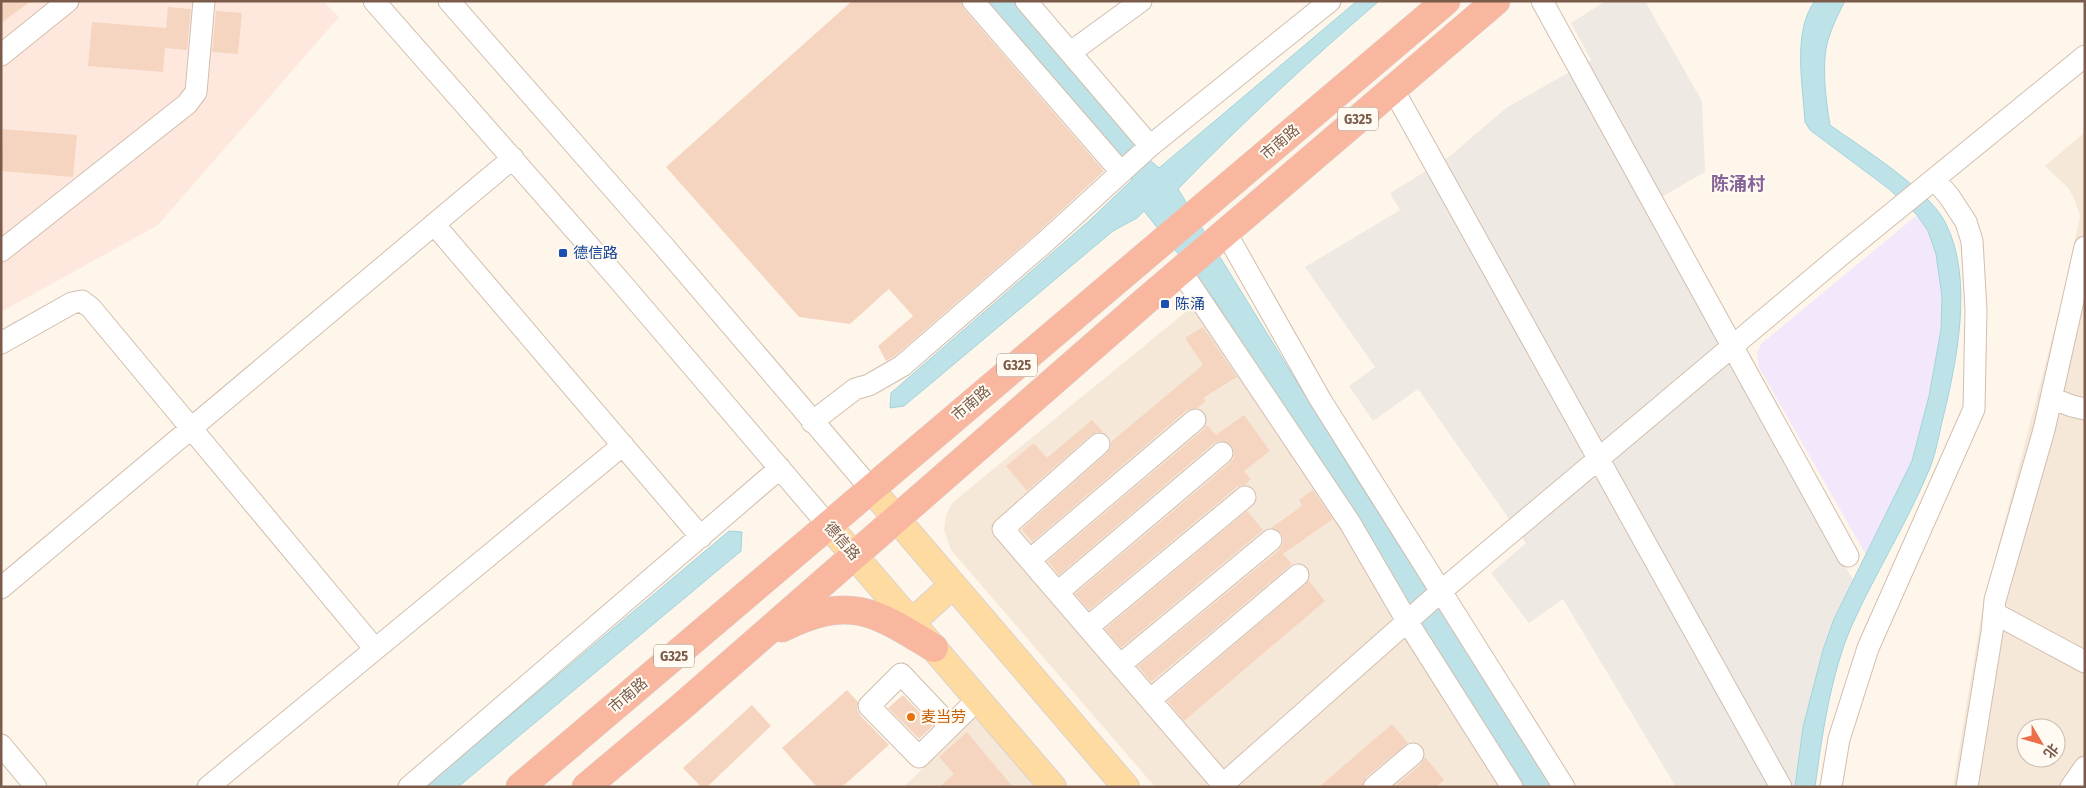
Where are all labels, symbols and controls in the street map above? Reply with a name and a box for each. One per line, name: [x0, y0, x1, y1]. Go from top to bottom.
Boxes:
road number: G325: [1338, 108, 1378, 130]
street label: 市南路: [1257, 121, 1303, 163]
district label: 陈涌村: [1711, 173, 1765, 195]
place label: 德信路: [573, 244, 618, 262]
marker: 德信路: [557, 247, 569, 259]
place label: 陈涌: [1175, 295, 1205, 313]
marker: 陈涌: [1159, 298, 1171, 310]
road number: G325: [997, 354, 1037, 376]
street label: 市南路: [948, 382, 994, 424]
street label: 德信路: [820, 518, 864, 564]
road number: G325: [654, 644, 694, 668]
street label: 市南路: [605, 674, 651, 716]
place label: 麦当劳: [921, 708, 966, 726]
marker: 麦当劳: [905, 711, 917, 723]
north arrow: [2016, 718, 2066, 768]
text: 北: [2040, 740, 2062, 761]

